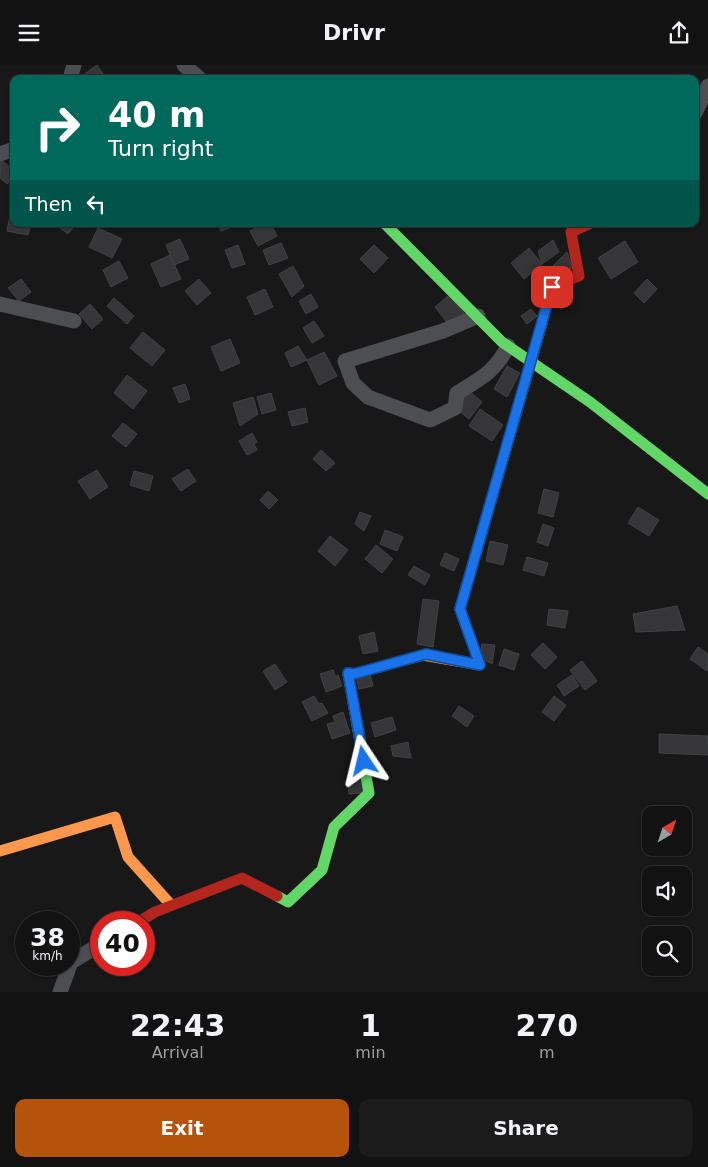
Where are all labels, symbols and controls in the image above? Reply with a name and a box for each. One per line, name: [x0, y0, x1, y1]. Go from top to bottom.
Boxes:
icon: menu: [15, 19, 43, 47]
icon: share: [665, 19, 693, 47]
text: Drivr: [323, 20, 385, 45]
icon: right: [25, 95, 90, 160]
text: 40 m: [108, 95, 205, 135]
text: Turn right: [108, 136, 213, 161]
icon: left: [82, 190, 110, 218]
text: Then: [25, 193, 72, 215]
pin: [531, 266, 573, 308]
icon: arrive: [538, 273, 566, 301]
position arrow: [337, 734, 389, 786]
north arrow: [642, 806, 692, 856]
map controls: [642, 806, 692, 976]
button: sound: [642, 866, 692, 916]
speed limit sign: 40: [90, 911, 155, 976]
text: 38: [30, 923, 65, 952]
button: search: [642, 926, 692, 976]
text: km/h: [32, 949, 63, 963]
text: 22:43: [130, 1008, 225, 1043]
text: 1: [360, 1008, 381, 1043]
text: 270: [515, 1008, 578, 1043]
text: Arrival: [152, 1043, 204, 1062]
text: min: [355, 1043, 386, 1062]
text: m: [539, 1043, 555, 1062]
button: Exit: [15, 1099, 349, 1157]
button: Share: [359, 1099, 693, 1157]

